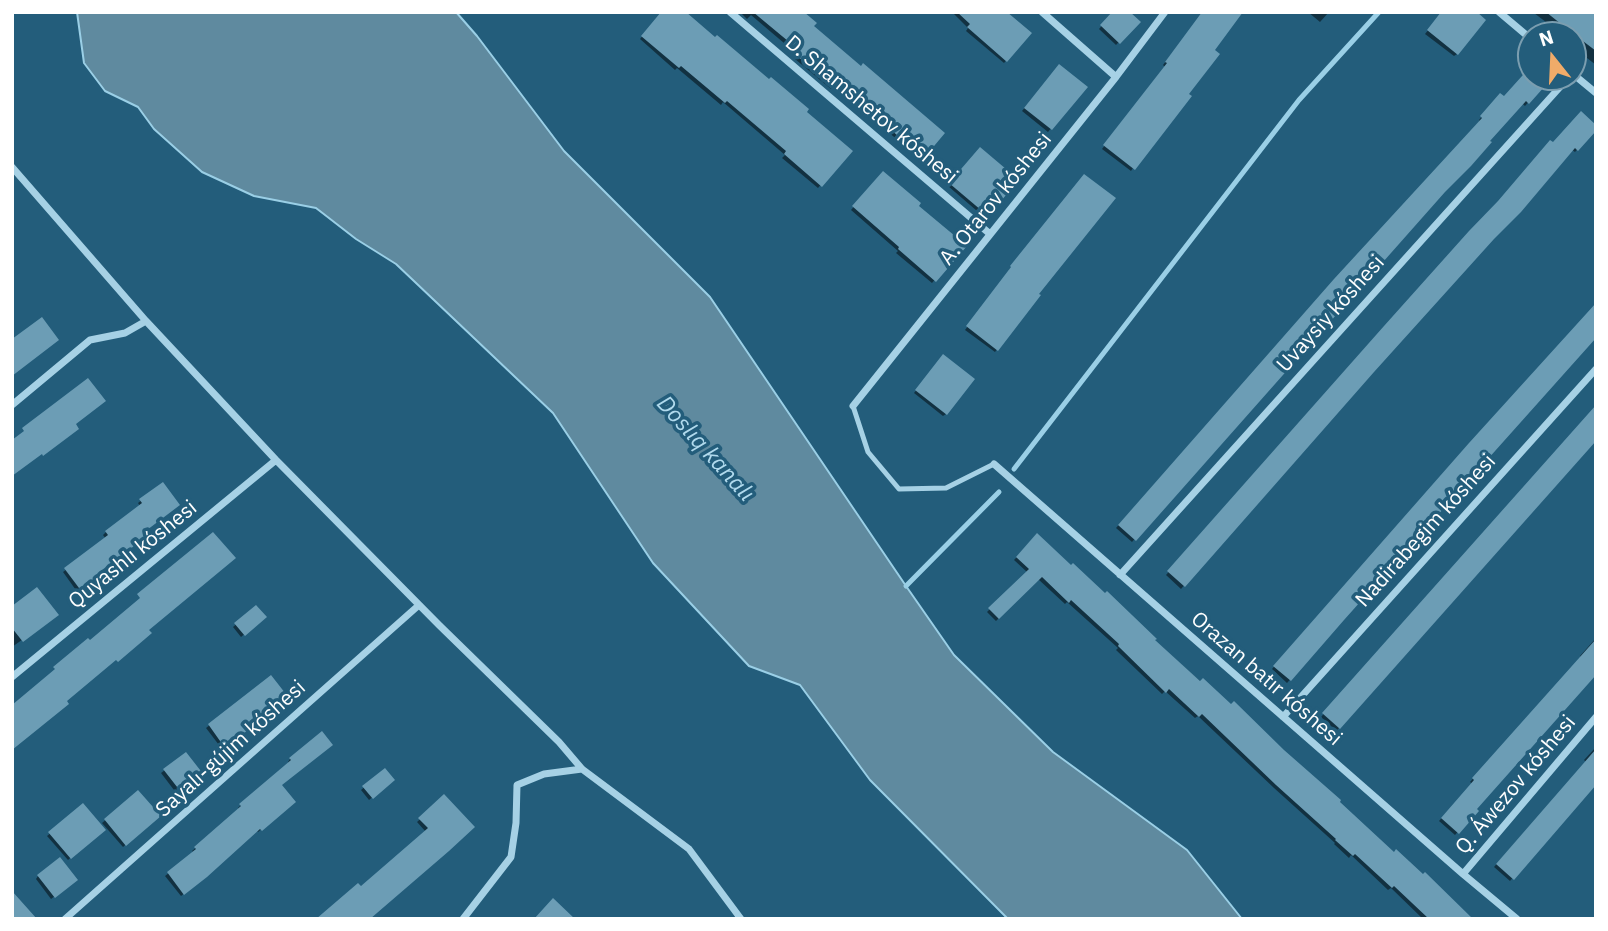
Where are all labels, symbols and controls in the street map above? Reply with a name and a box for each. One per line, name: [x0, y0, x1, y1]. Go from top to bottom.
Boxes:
north arrow: [1517, 21, 1587, 91]
text: N: [1536, 24, 1556, 51]
street label: D. Shamshetov kóshesi: [780, 31, 962, 189]
street label: A. Otarov kóshesi: [935, 127, 1057, 271]
street label: Uvaysiy kóshesi: [1272, 250, 1390, 378]
water label: Doslıq kanalı: [650, 390, 760, 508]
street label: Nadirabegim kóshesi: [1351, 449, 1501, 613]
street label: Quyashlı kóshesi: [64, 496, 202, 614]
street label: Orazan batır kóshesi: [1185, 607, 1347, 751]
street label: Sayalı-gújim kóshesi: [151, 675, 311, 823]
street label: Q. Áwezov kóshesi: [1451, 710, 1581, 860]

